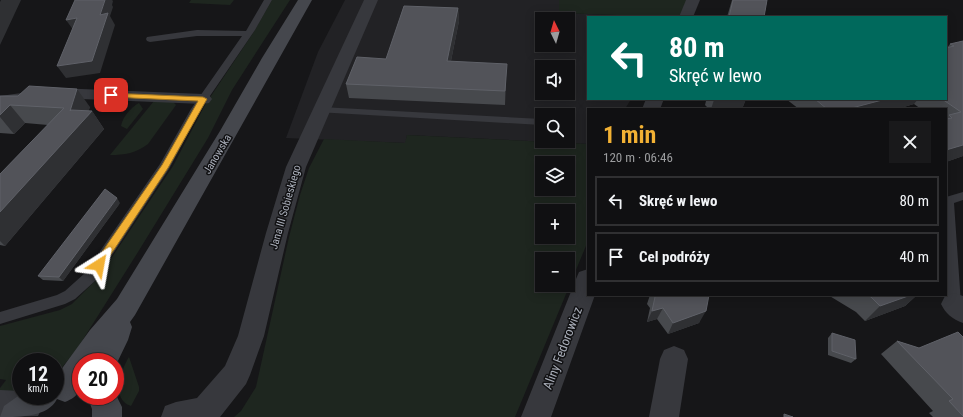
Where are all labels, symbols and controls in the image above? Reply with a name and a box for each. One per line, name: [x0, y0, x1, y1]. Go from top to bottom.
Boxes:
north arrow: [535, 12, 575, 52]
map controls: [535, 12, 575, 292]
text: 80 m: [669, 31, 725, 64]
icon: left: [603, 32, 655, 84]
button: sound: [535, 60, 575, 100]
text: Skręć w lewo: [669, 65, 762, 86]
pin: [94, 78, 128, 112]
icon: arrive: [100, 84, 122, 106]
button: search: [535, 108, 575, 148]
text: 1 min: [603, 121, 656, 149]
button: close: [889, 121, 931, 163]
street label: Janowska: [201, 132, 234, 176]
text: 120 m · 06:46: [603, 150, 673, 165]
button: layers: [535, 156, 575, 196]
street label: Jana III Sobieskiego: [267, 163, 304, 251]
icon: left: [605, 190, 627, 212]
text: Skręć w lewo: [639, 192, 718, 210]
text: 80 m: [899, 192, 929, 210]
button: +: [535, 204, 575, 244]
position arrow: [78, 244, 120, 286]
icon: arrive: [605, 246, 627, 268]
text: Cel podróży: [639, 248, 710, 266]
text: 40 m: [899, 248, 929, 266]
button: −: [535, 252, 575, 292]
street label: Aliny Fedorowicz: [540, 305, 585, 391]
speed limit sign: 20: [72, 353, 124, 405]
text: 12: [28, 362, 48, 386]
text: km/h: [28, 383, 48, 394]

